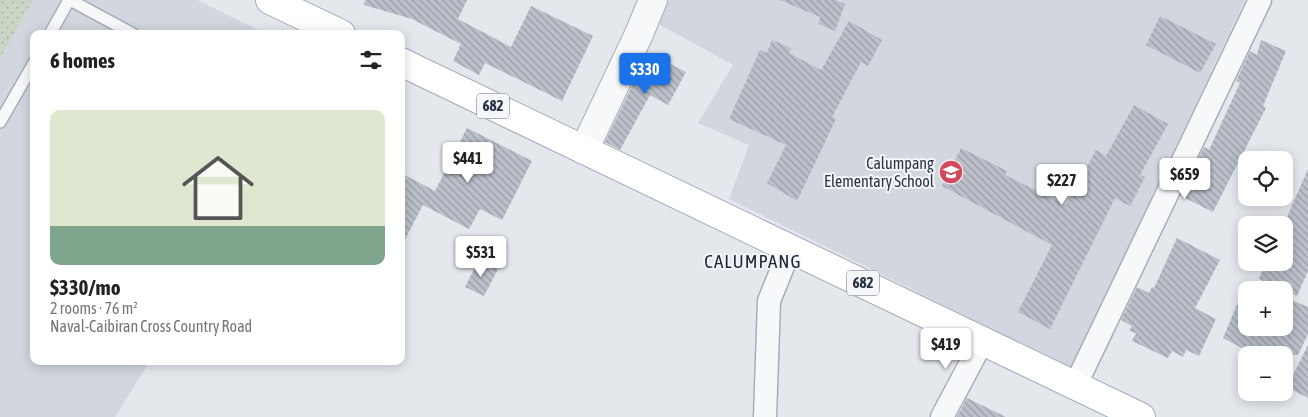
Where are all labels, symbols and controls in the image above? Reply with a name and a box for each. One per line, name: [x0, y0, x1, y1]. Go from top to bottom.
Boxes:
icon: filters: [357, 46, 385, 74]
text: 6 homes: [50, 48, 115, 72]
pin: $330: [615, 52, 675, 95]
text: $330: [630, 60, 660, 78]
road number: 682: [477, 94, 509, 118]
pin: $441: [438, 142, 498, 184]
icon: home: [173, 143, 263, 233]
text: $441: [453, 149, 483, 167]
map controls: [1238, 151, 1293, 401]
button: locate: [1238, 151, 1293, 206]
place label: Calumpang Elementary School: [824, 154, 935, 191]
pin: $659: [1155, 158, 1215, 200]
school or university icon: Calumpang Elementary School: [938, 159, 964, 185]
pin: $227: [1032, 164, 1092, 206]
text: $659: [1170, 165, 1200, 183]
text: $227: [1047, 171, 1077, 189]
button: layers: [1238, 216, 1293, 271]
pin: $531: [451, 236, 511, 278]
text: $531: [466, 243, 496, 261]
district label: CALUMPANG: [704, 250, 802, 272]
road number: 682: [847, 270, 879, 296]
text: $330/mo: [50, 275, 121, 299]
button: +: [1238, 281, 1293, 336]
text: 2 rooms · 76 m²: [50, 299, 138, 317]
text: Naval-Caibiran Cross Country Road: [50, 317, 252, 335]
pin: $419: [916, 328, 976, 370]
text: $419: [931, 335, 961, 353]
button: −: [1238, 346, 1293, 401]

